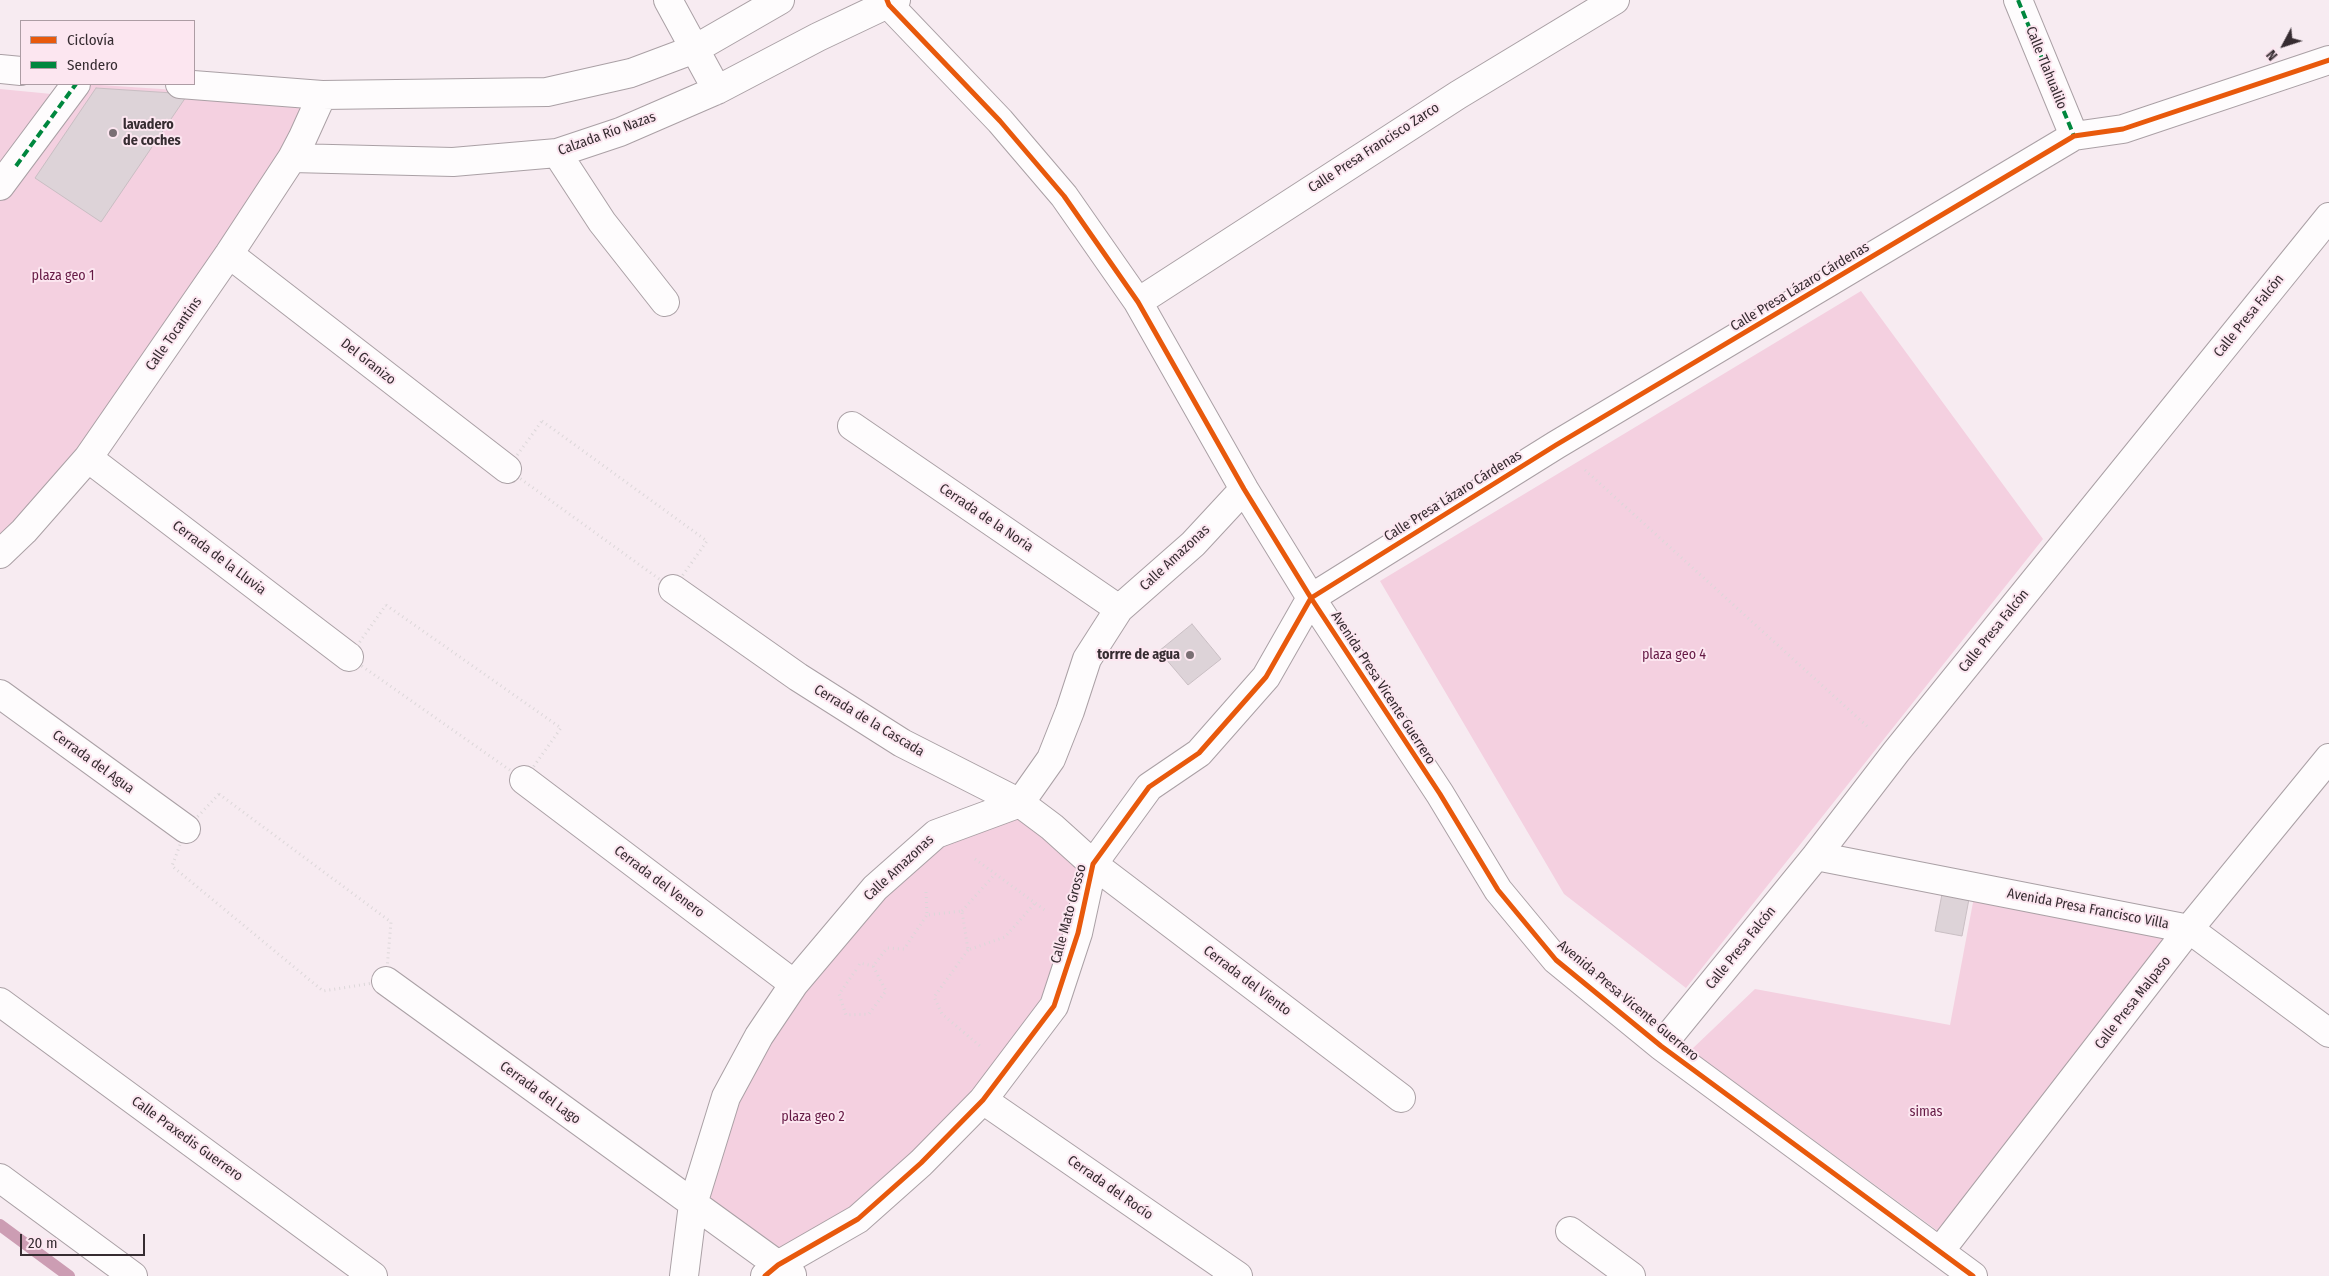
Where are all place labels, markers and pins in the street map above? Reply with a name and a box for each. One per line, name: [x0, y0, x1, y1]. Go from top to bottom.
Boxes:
place label: lavadero de coches: [123, 117, 181, 150]
marker: lavadero de coches: [107, 127, 119, 139]
place label: torrre de agua: [1097, 647, 1180, 663]
marker: torrre de agua: [1184, 649, 1196, 661]

